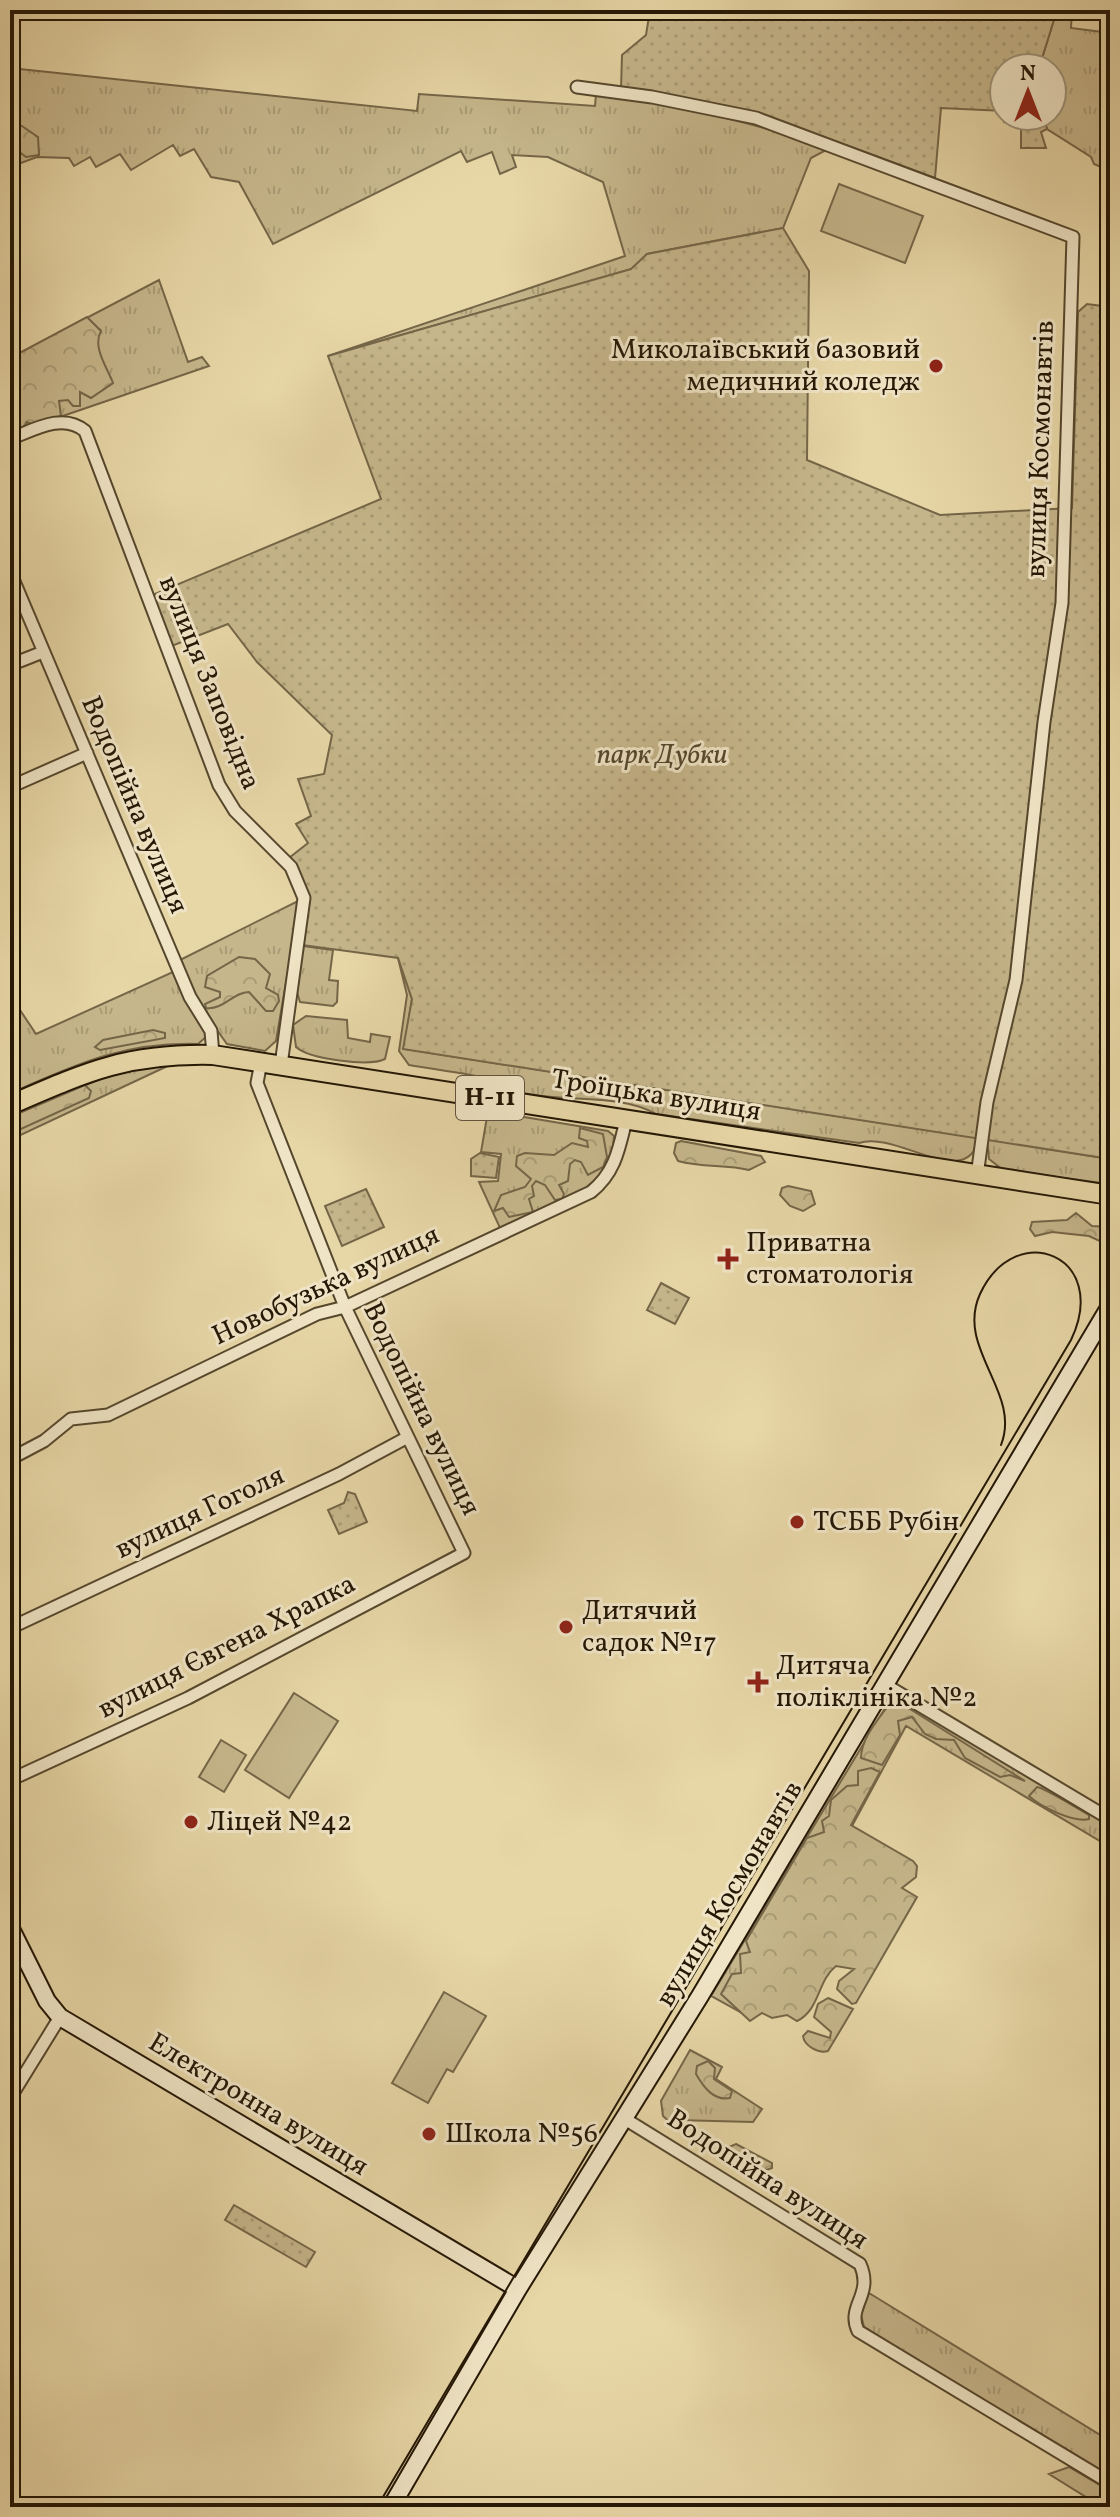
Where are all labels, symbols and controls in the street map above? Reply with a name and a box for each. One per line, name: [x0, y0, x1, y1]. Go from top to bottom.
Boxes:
north arrow: [988, 52, 1068, 132]
text: N: [1020, 59, 1036, 90]
street label: вулиця Космонавтів: [1017, 320, 1065, 578]
place label: Миколаївський базовий медичний коледж: [611, 331, 920, 402]
marker: Миколаївський базовий медичний коледж: [927, 357, 945, 375]
street label: вулиця Заповідна: [148, 570, 270, 796]
street label: Водопійна вулиця: [71, 690, 197, 920]
park label: парк Дубки: [597, 736, 728, 775]
street label: Троїцька вулиця: [548, 1060, 764, 1132]
road number: Н-11: [456, 1076, 524, 1120]
street label: Новобузька вулиця: [206, 1216, 446, 1356]
place label: Приватна стоматологія: [746, 1224, 913, 1295]
marker: Приватна стоматологія: [717, 1248, 739, 1270]
street label: Водопійна вулиця: [352, 1296, 490, 1522]
street label: вулиця Гоголя: [109, 1457, 291, 1569]
place label: ТСББ Рубін: [813, 1503, 959, 1542]
marker: ТСББ Рубін: [788, 1513, 806, 1531]
street label: вулиця Євгена Храпка: [91, 1565, 363, 1729]
place label: Дитячий садок №17: [582, 1592, 717, 1663]
marker: Дитячий садок №17: [557, 1618, 575, 1636]
place label: Дитяча поліклініка №2: [776, 1647, 977, 1718]
marker: Дитяча поліклініка №2: [747, 1671, 769, 1693]
street label: вулиця Космонавтів: [647, 1774, 813, 2014]
place label: Ліцей №42: [207, 1803, 352, 1842]
marker: Ліцей №42: [182, 1813, 200, 1831]
street label: Електронна вулиця: [141, 2024, 375, 2186]
street label: Водопійна вулиця: [659, 2100, 875, 2260]
place label: Школа №56: [445, 2115, 598, 2154]
marker: Школа №56: [420, 2125, 438, 2143]

